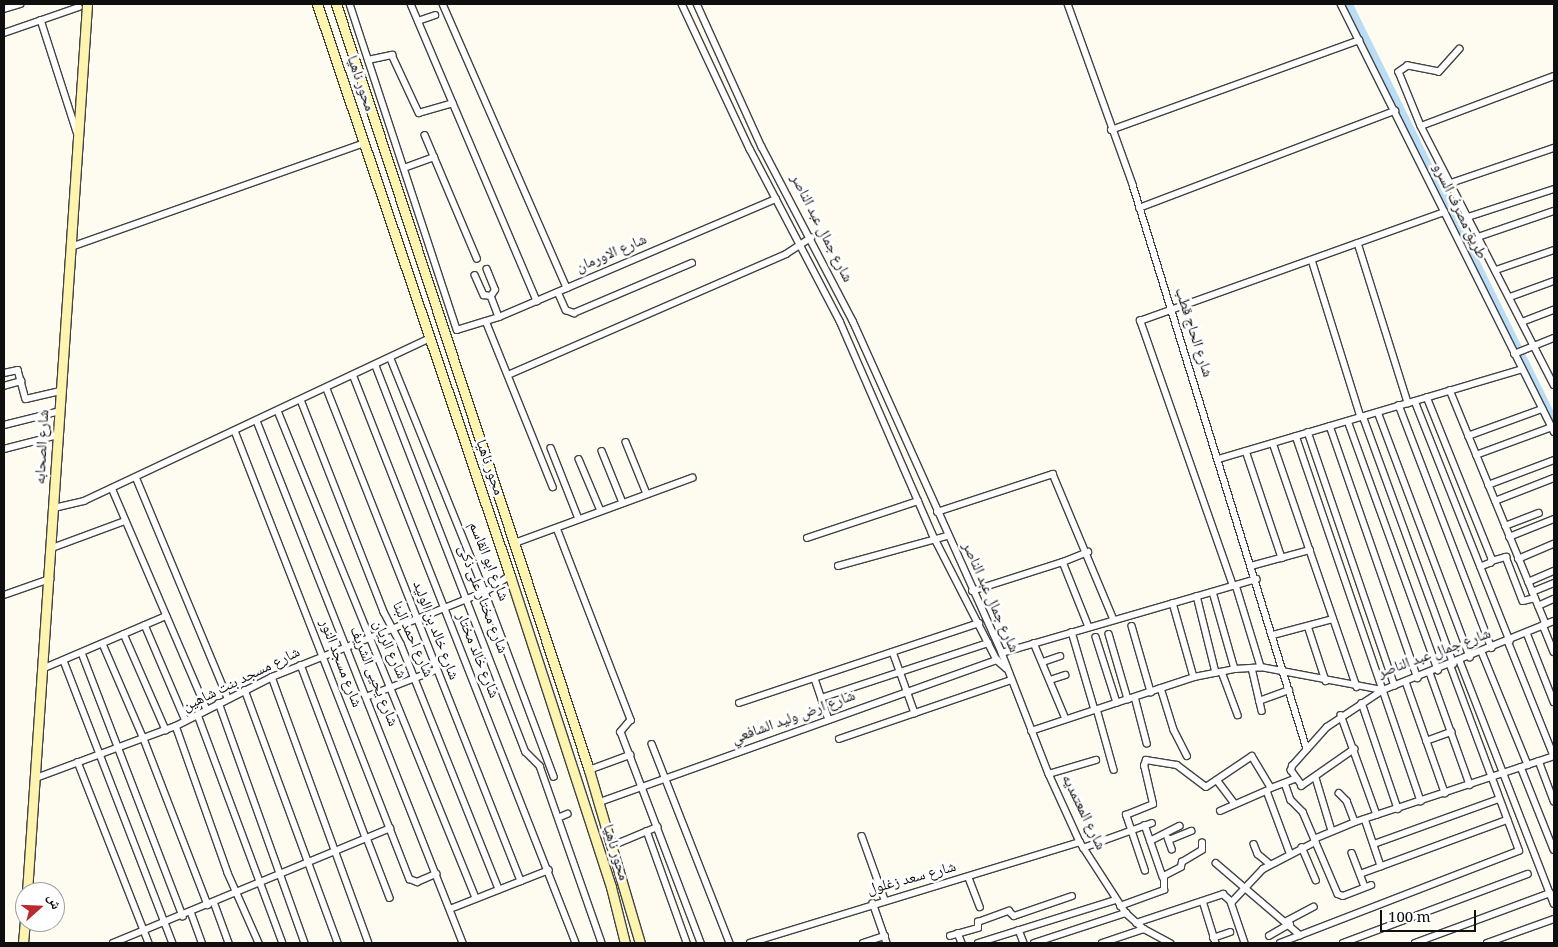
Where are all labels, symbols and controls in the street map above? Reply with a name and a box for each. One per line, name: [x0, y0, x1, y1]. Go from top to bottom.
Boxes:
street label: محور ناهيا: [341, 54, 377, 114]
street label: طريق مصرف السرو: [1427, 161, 1489, 263]
street label: شارع جمال عبد الناصر: [785, 172, 855, 286]
street label: شارع الاورمان: [574, 232, 650, 278]
street label: شارع الحاج قطب: [1169, 286, 1215, 380]
street label: شارع الصحابه: [33, 409, 55, 485]
street label: محور ناهيا: [470, 438, 506, 498]
street label: شارع ابو القاسم: [463, 520, 511, 604]
street label: شارع جمال عبد الناصر: [957, 540, 1021, 656]
street label: شارع مختار على ذكى: [452, 543, 510, 657]
street label: شارع خالد بن الوليد: [407, 579, 461, 683]
street label: شارع احمد البنا: [386, 599, 436, 681]
street label: شارع خالد مختار: [451, 611, 501, 701]
street label: شارع مسجد النور: [314, 617, 364, 711]
street label: شارع الريان: [367, 618, 409, 682]
street label: شارع يحيى الشريف: [344, 624, 400, 730]
street label: شارع جمال عبد الناصر: [1376, 626, 1494, 684]
street label: شارع مسجد بنت شاهين: [180, 645, 304, 717]
street label: شارع ارض وليد الشافعي: [730, 688, 858, 750]
street label: شارع المعتمديه: [1056, 772, 1108, 854]
street label: محور ناهيا: [597, 823, 631, 883]
street label: شارع سعد زغلول: [866, 859, 958, 901]
north arrow: [15, 882, 65, 932]
text: ش: [39, 891, 67, 913]
scale bar: [1383, 900, 1479, 932]
text: 100 m: [1388, 906, 1431, 932]

